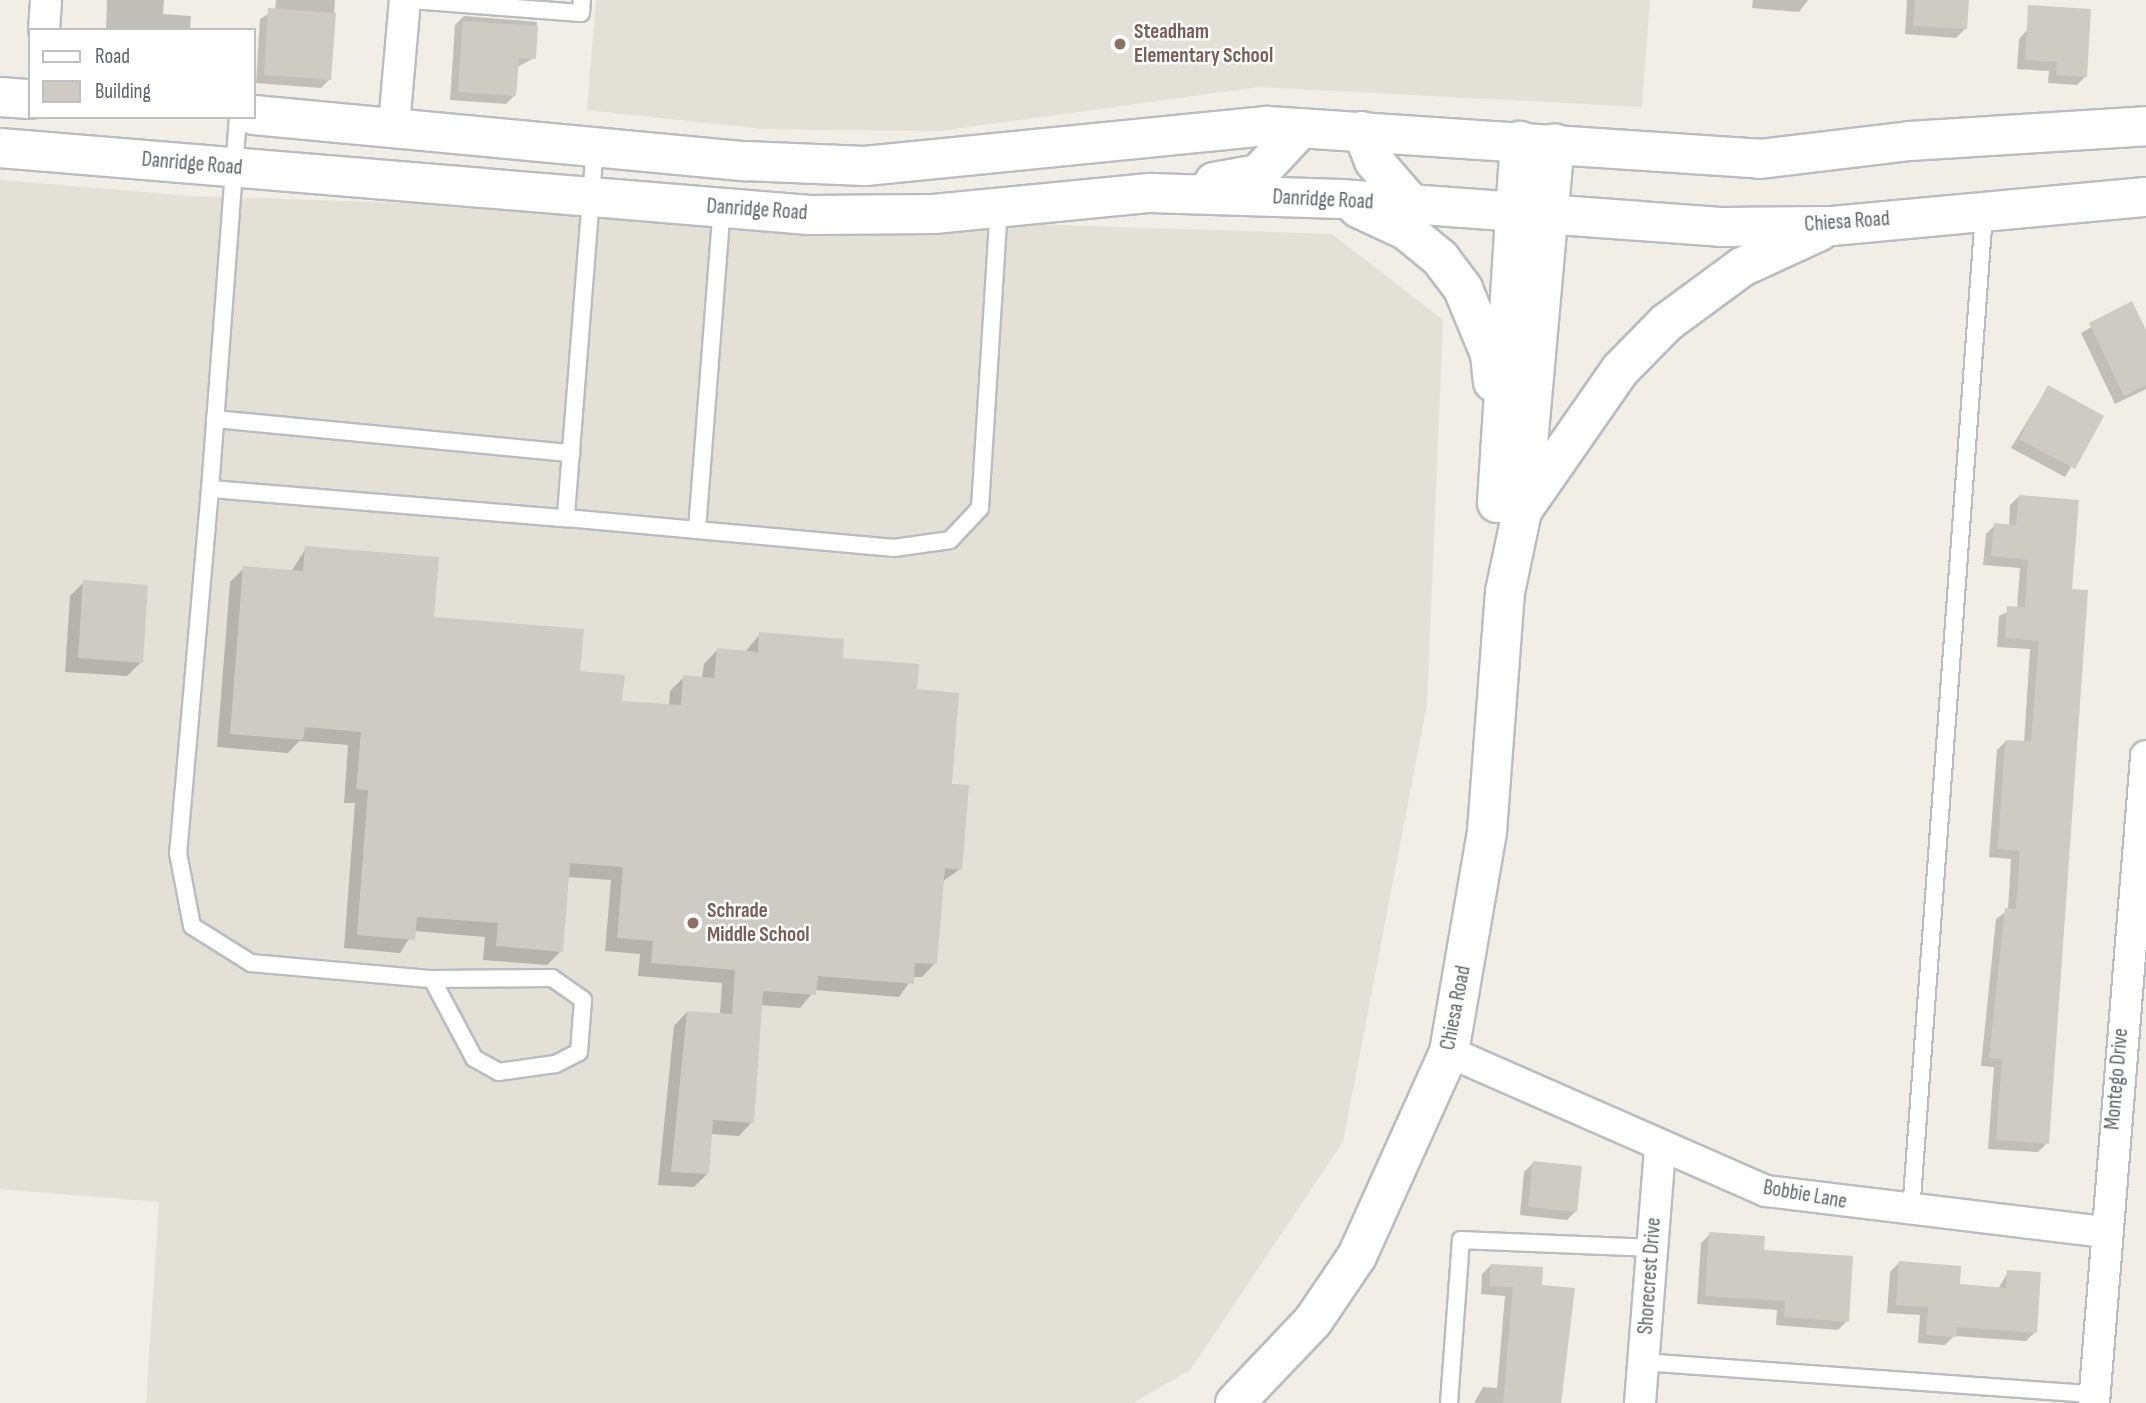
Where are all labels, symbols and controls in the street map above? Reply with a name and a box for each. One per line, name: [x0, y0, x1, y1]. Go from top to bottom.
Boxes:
place label: Steadham Elementary School: [1134, 19, 1273, 69]
legend: [28, 28, 256, 119]
marker: Steadham Elementary School: [1112, 36, 1128, 52]
text: Road: [95, 44, 130, 69]
text: Building: [95, 79, 151, 104]
street label: Danridge Road: [141, 147, 243, 181]
street label: Danridge Road: [1272, 185, 1374, 215]
street label: Danridge Road: [706, 194, 808, 226]
street label: Chiesa Road: [1804, 206, 1890, 238]
place label: Schrade Middle School: [707, 898, 810, 948]
marker: Schrade Middle School: [685, 915, 701, 931]
street label: Chiesa Road: [1435, 964, 1477, 1052]
street label: Montego Drive: [2100, 1027, 2134, 1131]
street label: Bobbie Lane: [1761, 1175, 1849, 1215]
street label: Shorecrest Drive: [1633, 1217, 1667, 1335]

